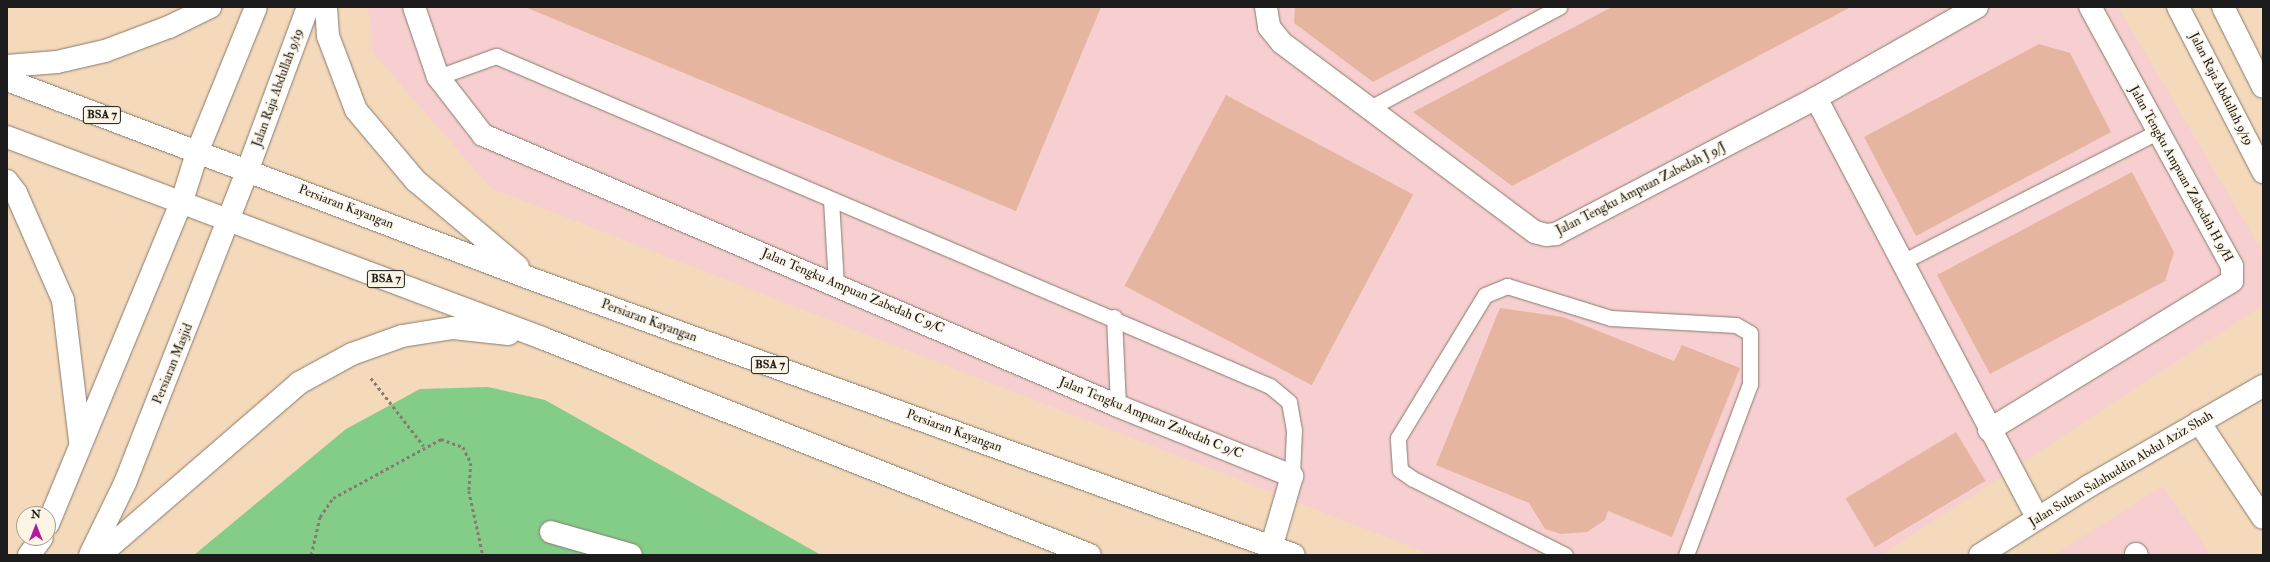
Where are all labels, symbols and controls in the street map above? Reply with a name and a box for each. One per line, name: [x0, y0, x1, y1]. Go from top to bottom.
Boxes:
street label: Jalan Raja Abdullah 9/19: [249, 27, 307, 149]
street label: Jalan Raja Abdullah 9/19: [2186, 30, 2256, 148]
street label: Jalan Tengku Ampuan Zabedah H 9/H: [2126, 83, 2236, 265]
road number: BSA 7: [82, 105, 122, 125]
street label: Jalan Tengku Ampuan Zabedah J 9/J: [1553, 139, 1729, 239]
street label: Persiaran Kayangan: [296, 182, 396, 232]
street label: Jalan Tengku Ampuan Zabedah C 9/C: [759, 245, 947, 337]
road number: BSA 7: [366, 269, 406, 289]
street label: Persiaran Kayangan: [599, 296, 699, 346]
street label: Persiaran Masjid: [150, 321, 196, 407]
road number: BSA 7: [750, 355, 790, 375]
street label: Jalan Tengku Ampuan Zabedah C 9/C: [1057, 374, 1245, 462]
street label: Persiaran Kayangan: [904, 406, 1004, 456]
street label: Jalan Sultan Salahuddin Abdul Aziz Shah: [2026, 408, 2216, 530]
north arrow: [16, 506, 56, 546]
text: N: [31, 508, 41, 521]

